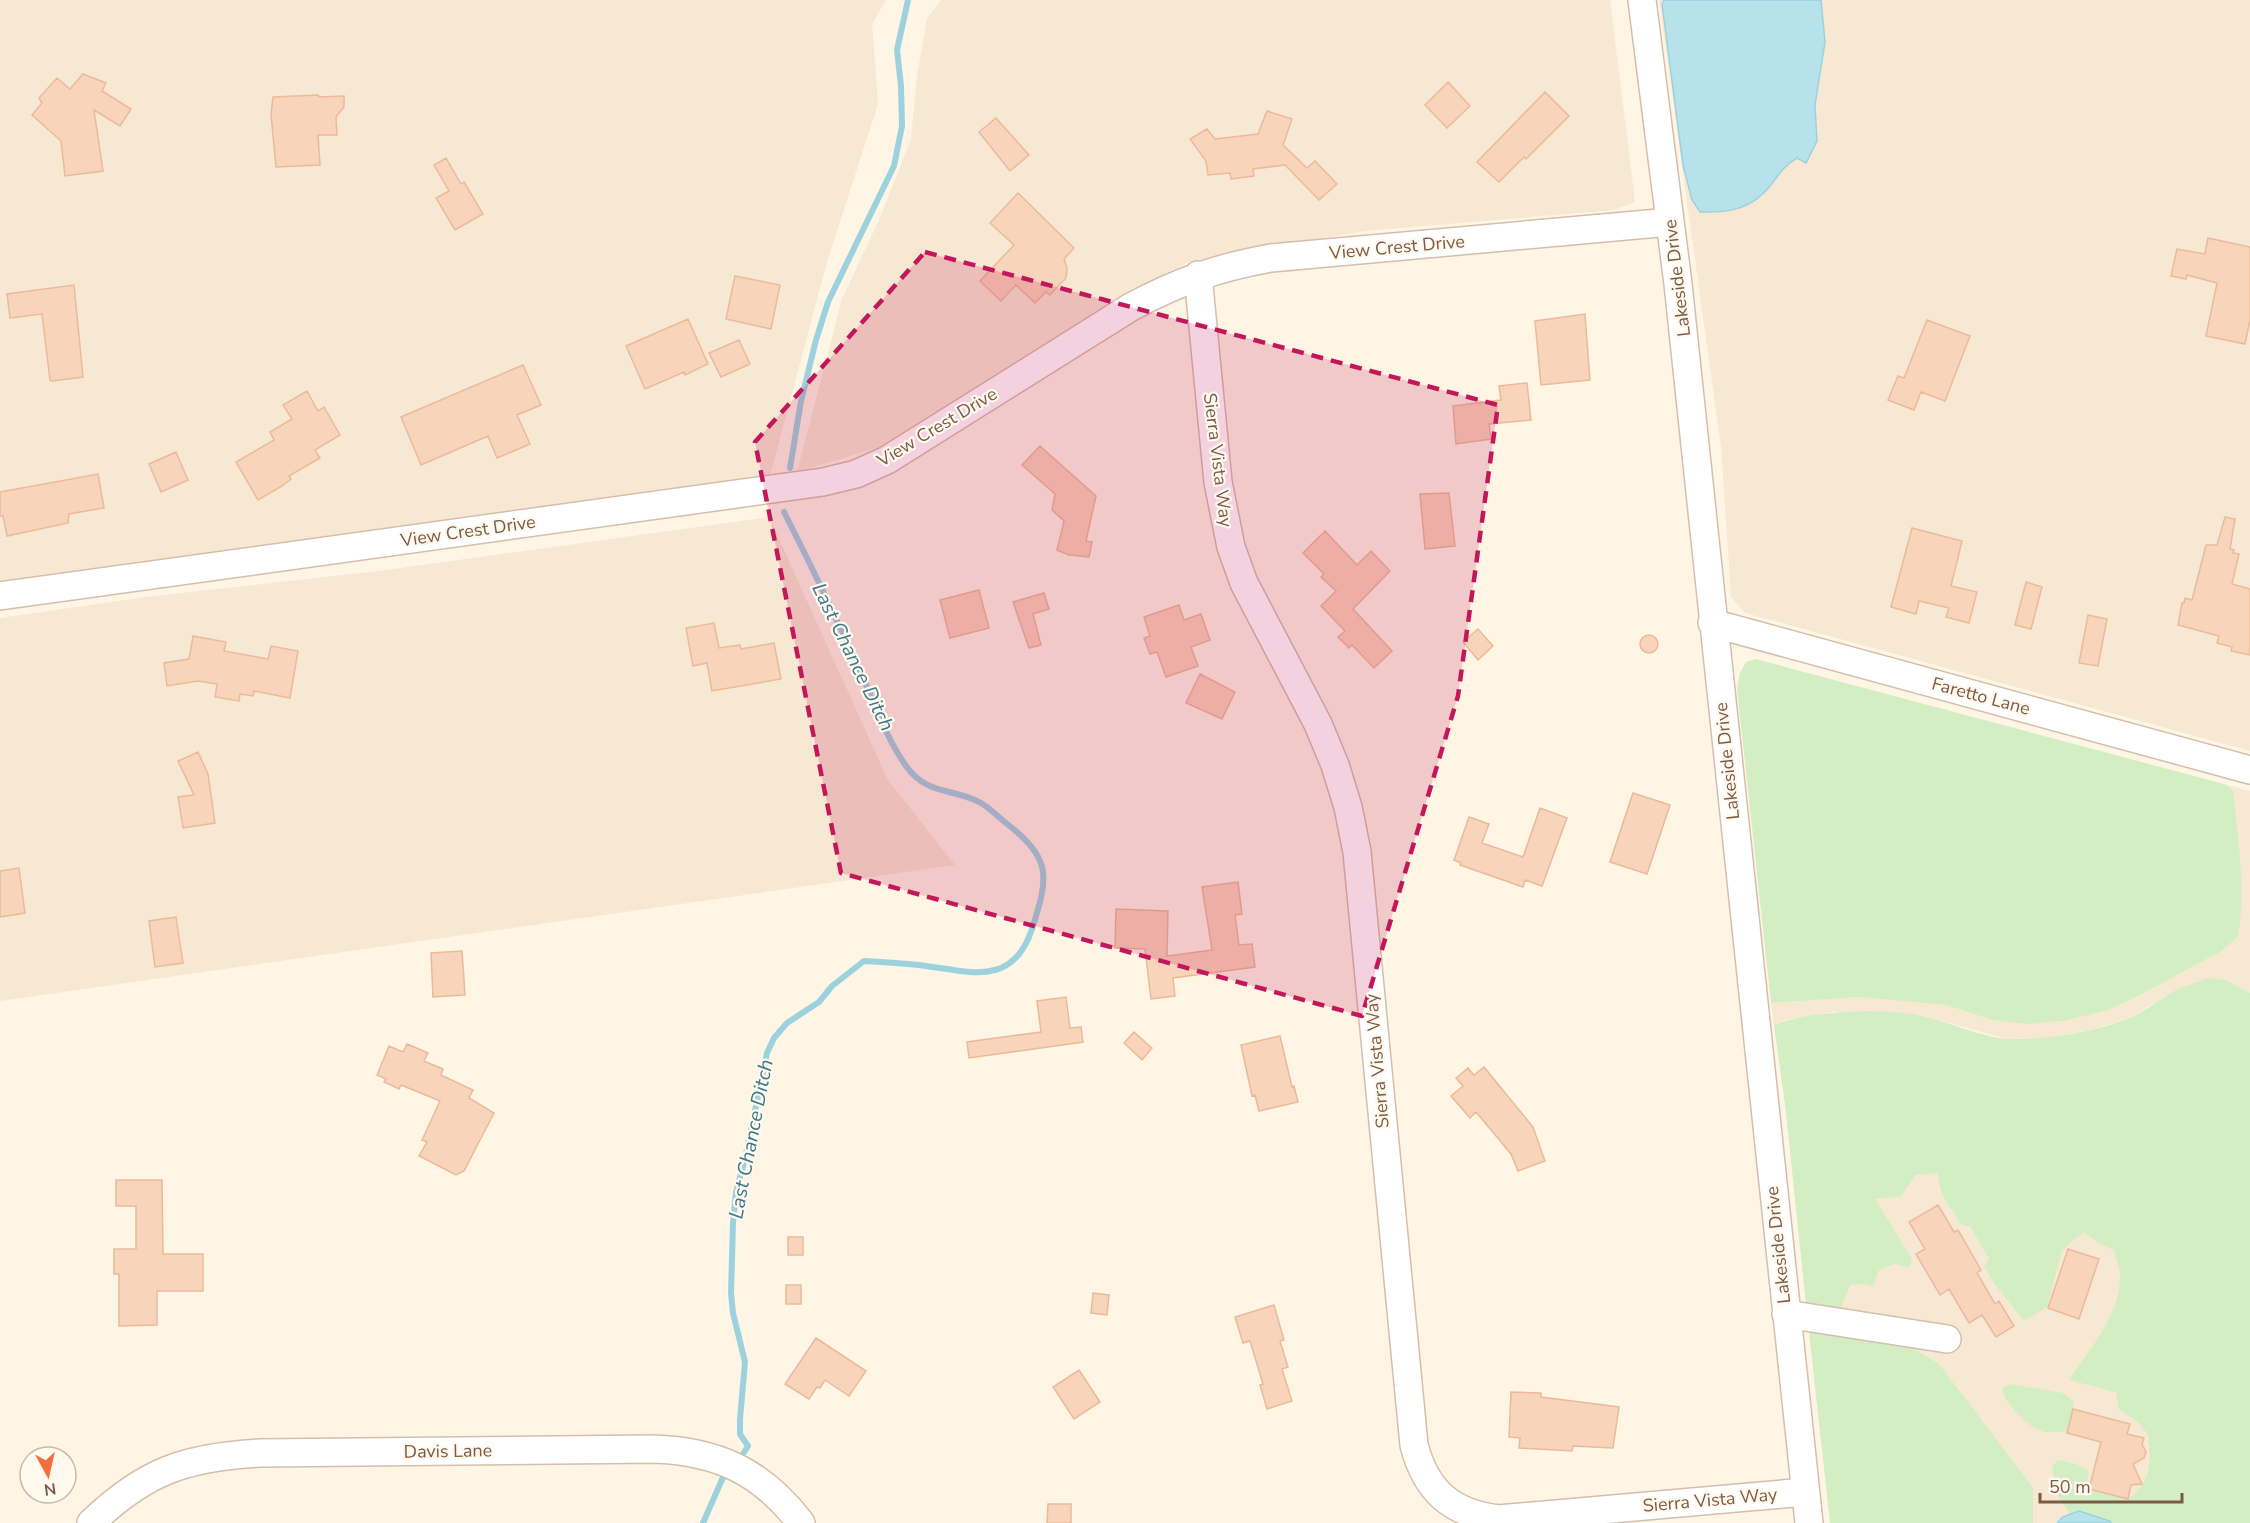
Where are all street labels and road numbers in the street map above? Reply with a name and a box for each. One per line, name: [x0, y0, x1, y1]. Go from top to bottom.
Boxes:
street label: Lakeside Drive: [1658, 218, 1696, 338]
street label: View Crest Drive: [1327, 229, 1466, 265]
street label: View Crest Drive: [872, 382, 1001, 473]
street label: Sierra Vista Way: [1198, 392, 1238, 529]
street label: View Crest Drive: [398, 510, 537, 552]
street label: Faretto Lane: [1929, 671, 2033, 721]
street label: Lakeside Drive: [1709, 701, 1745, 821]
street label: Sierra Vista Way: [1359, 992, 1395, 1129]
street label: Lakeside Drive: [1760, 1185, 1796, 1305]
street label: Davis Lane: [403, 1438, 493, 1464]
street label: Sierra Vista Way: [1642, 1482, 1779, 1518]

